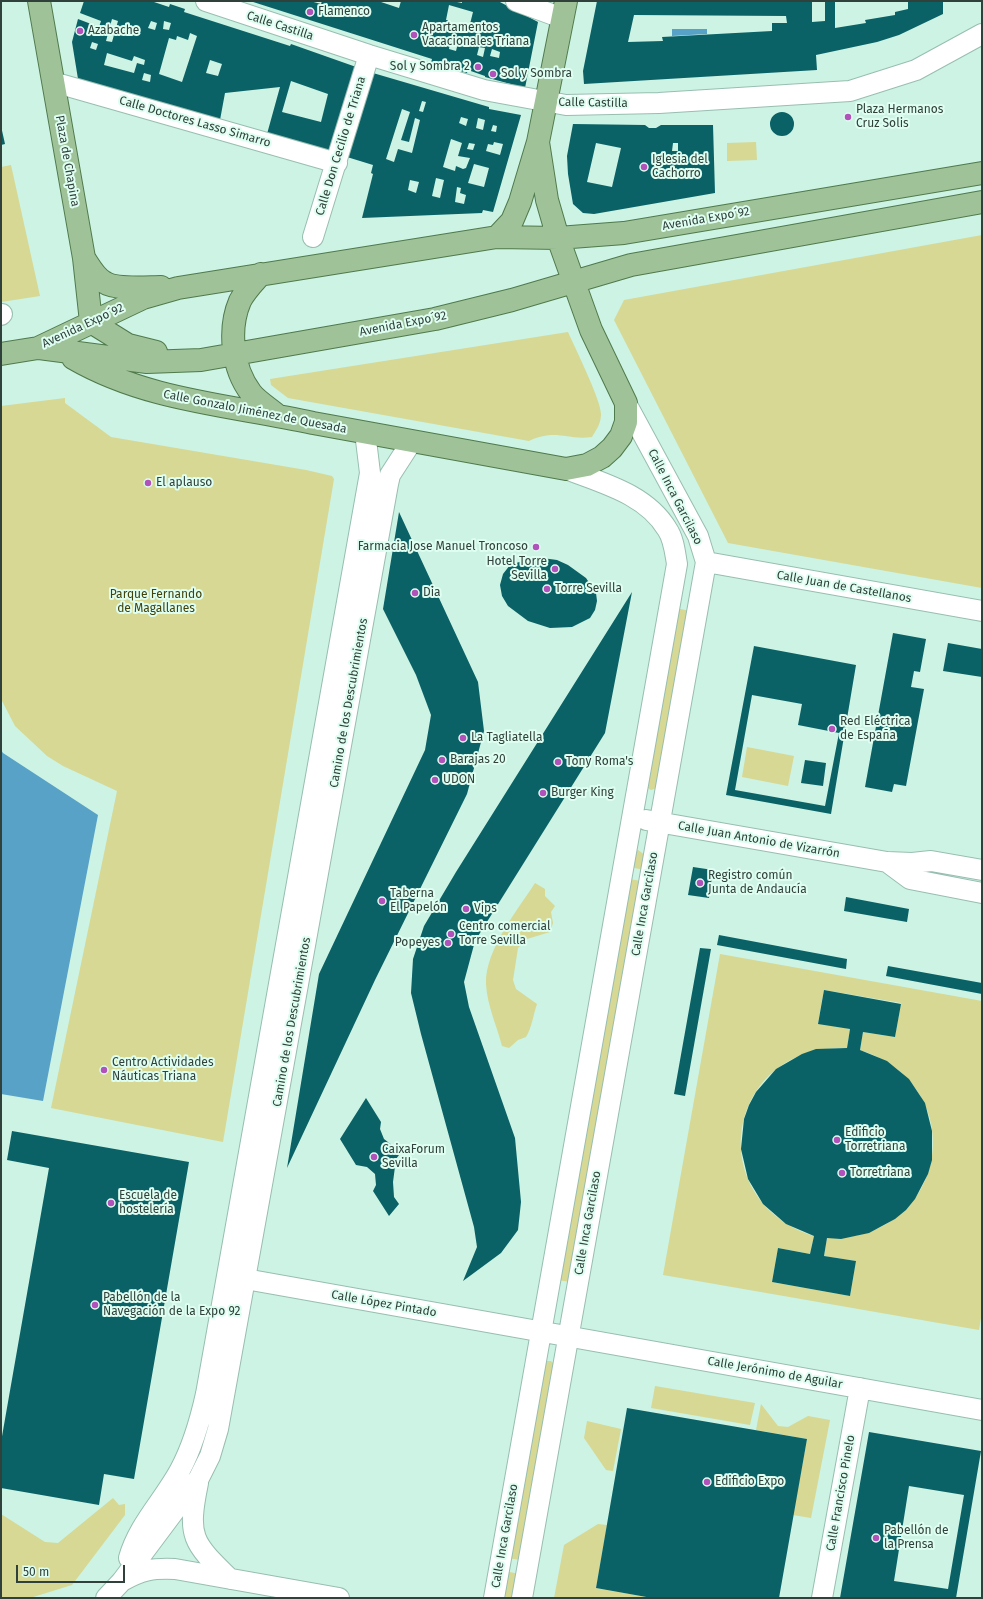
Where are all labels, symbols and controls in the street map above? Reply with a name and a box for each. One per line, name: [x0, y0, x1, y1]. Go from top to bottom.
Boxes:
place label: Flamenco: [318, 5, 370, 19]
marker: Flamenco: [305, 7, 315, 17]
street label: Calle Castilla: [245, 8, 315, 44]
place label: Apartamentos Vacacionales Triana: [422, 21, 529, 49]
place label: Azabache: [88, 24, 139, 38]
marker: Azabache: [75, 26, 85, 36]
marker: Apartamentos Vacacionales Triana: [409, 30, 419, 40]
place label: Sol y Sombra 2: [390, 60, 470, 74]
marker: Sol y Sombra 2: [473, 62, 483, 72]
place label: Sol y Sombra: [501, 67, 572, 81]
marker: Sol y Sombra: [488, 69, 498, 79]
street label: Calle Don Cecilio de Triana: [313, 75, 369, 217]
street label: Calle Doctores Lasso Simarro: [118, 93, 272, 151]
street label: Calle Castilla: [558, 95, 628, 111]
place label: Plaza Hermanos Cruz Solis: [856, 103, 943, 131]
marker: Plaza Hermanos Cruz Solis: [843, 112, 853, 122]
street label: Plaza de Chapina: [52, 114, 82, 208]
place label: Iglesia del Cachorro: [652, 153, 708, 181]
marker: Iglesia del Cachorro: [639, 162, 649, 172]
street label: Avenida Expo´92: [661, 204, 751, 234]
street label: Avenida Expo´92: [40, 301, 126, 351]
street label: Avenida Expo´92: [358, 308, 448, 340]
street label: Calle Gonzalo Jiménez de Quesada: [162, 387, 348, 437]
street label: Calle Inca Garcilaso: [645, 447, 705, 547]
place label: El aplauso: [156, 476, 212, 490]
marker: El aplauso: [143, 478, 153, 488]
place label: Farmacia Jose Manuel Troncoso: [358, 540, 528, 554]
marker: Farmacia Jose Manuel Troncoso: [531, 542, 541, 552]
place label: Hotel Torre Sevilla: [486, 555, 547, 583]
marker: Hotel Torre Sevilla: [550, 564, 560, 574]
street label: Calle Juan de Castellanos: [776, 568, 912, 606]
place label: Torre Sevilla: [555, 582, 622, 596]
marker: Torre Sevilla: [542, 584, 552, 594]
place label: Dia: [423, 586, 441, 600]
park label: Parque Fernando de Magallanes: [110, 588, 202, 616]
marker: Dia: [410, 588, 420, 598]
street label: Camino de los Descubrimientos: [327, 617, 371, 789]
place label: Red Eléctrica de España: [840, 715, 911, 743]
marker: Red Eléctrica de España: [827, 724, 837, 734]
place label: La Tagliatella: [471, 731, 542, 745]
marker: La Tagliatella: [458, 733, 468, 743]
place label: Barajas 20: [450, 753, 506, 767]
marker: Barajas 20: [437, 755, 447, 765]
place label: Tony Roma's: [566, 755, 633, 769]
marker: Tony Roma's: [553, 757, 563, 767]
place label: UDON: [443, 773, 475, 787]
marker: UDON: [430, 775, 440, 785]
place label: Burger King: [551, 786, 614, 800]
marker: Burger King: [538, 788, 548, 798]
street label: Calle Juan Antonio de Vizarrón: [677, 819, 841, 861]
street label: Calle Inca Garcilaso: [629, 851, 661, 957]
place label: Registro común Junta de Andaucía: [708, 869, 807, 897]
marker: Registro común Junta de Andaucía: [695, 878, 705, 888]
place label: Taberna El Papelón: [390, 887, 447, 915]
marker: Taberna El Papelón: [377, 896, 387, 906]
place label: Vips: [474, 902, 497, 916]
marker: Vips: [461, 904, 471, 914]
place label: Centro comercial Torre Sevilla: [459, 920, 550, 948]
marker: Centro comercial Torre Sevilla: [446, 929, 456, 939]
street label: Camino de los Descubrimientos: [270, 936, 314, 1108]
place label: Popeyes: [395, 936, 440, 950]
marker: Popeyes: [443, 938, 453, 948]
place label: Centro Actividades Náuticas Triana: [112, 1056, 213, 1084]
marker: Centro Actividades Náuticas Triana: [99, 1065, 109, 1075]
place label: Edificio Torretriana: [845, 1126, 905, 1154]
marker: Edificio Torretriana: [832, 1135, 842, 1145]
place label: CaixaForum Sevilla: [382, 1143, 445, 1171]
marker: CaixaForum Sevilla: [369, 1152, 379, 1162]
place label: Torretriana: [850, 1166, 910, 1180]
marker: Torretriana: [837, 1168, 847, 1178]
street label: Calle Inca Garcilaso: [572, 1170, 604, 1276]
place label: Escuela de hostelería: [119, 1189, 177, 1217]
marker: Escuela de hostelería: [106, 1198, 116, 1208]
street label: Calle López Pintado: [330, 1288, 438, 1320]
place label: Pabellón de la Navegación de la Expo 92: [103, 1291, 240, 1319]
marker: Pabellón de la Navegación de la Expo 92: [90, 1300, 100, 1310]
street label: Calle Jerónimo de Aguilar: [706, 1354, 844, 1392]
street label: Calle Francisco Pinelo: [824, 1434, 858, 1552]
place label: Edificio Expo: [715, 1475, 784, 1489]
marker: Edificio Expo: [702, 1477, 712, 1487]
street label: Calle Inca Garcilaso: [489, 1483, 521, 1589]
place label: Pabellón de la Prensa: [884, 1524, 948, 1552]
marker: Pabellón de la Prensa: [871, 1533, 881, 1543]
scale bar: [18, 1557, 127, 1583]
text: 50 m: [23, 1565, 49, 1579]

